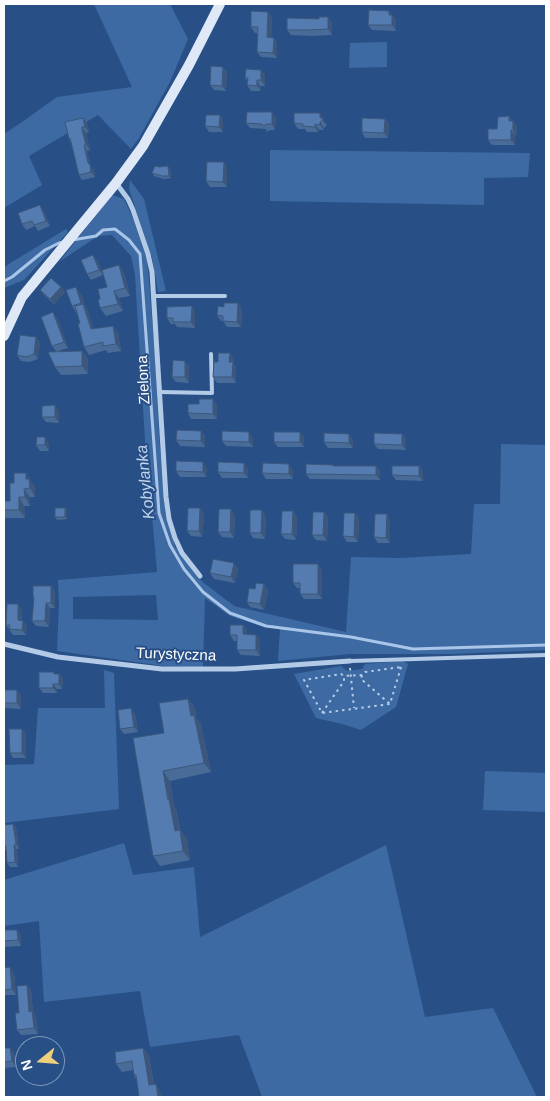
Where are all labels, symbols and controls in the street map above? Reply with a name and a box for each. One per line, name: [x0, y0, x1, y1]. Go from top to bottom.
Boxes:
street label: Zielona: [134, 355, 154, 405]
water label: Kobylanka: [133, 444, 159, 520]
street label: Turystyczna: [136, 645, 216, 665]
north arrow: [15, 1036, 65, 1086]
text: N: [17, 1058, 36, 1072]

